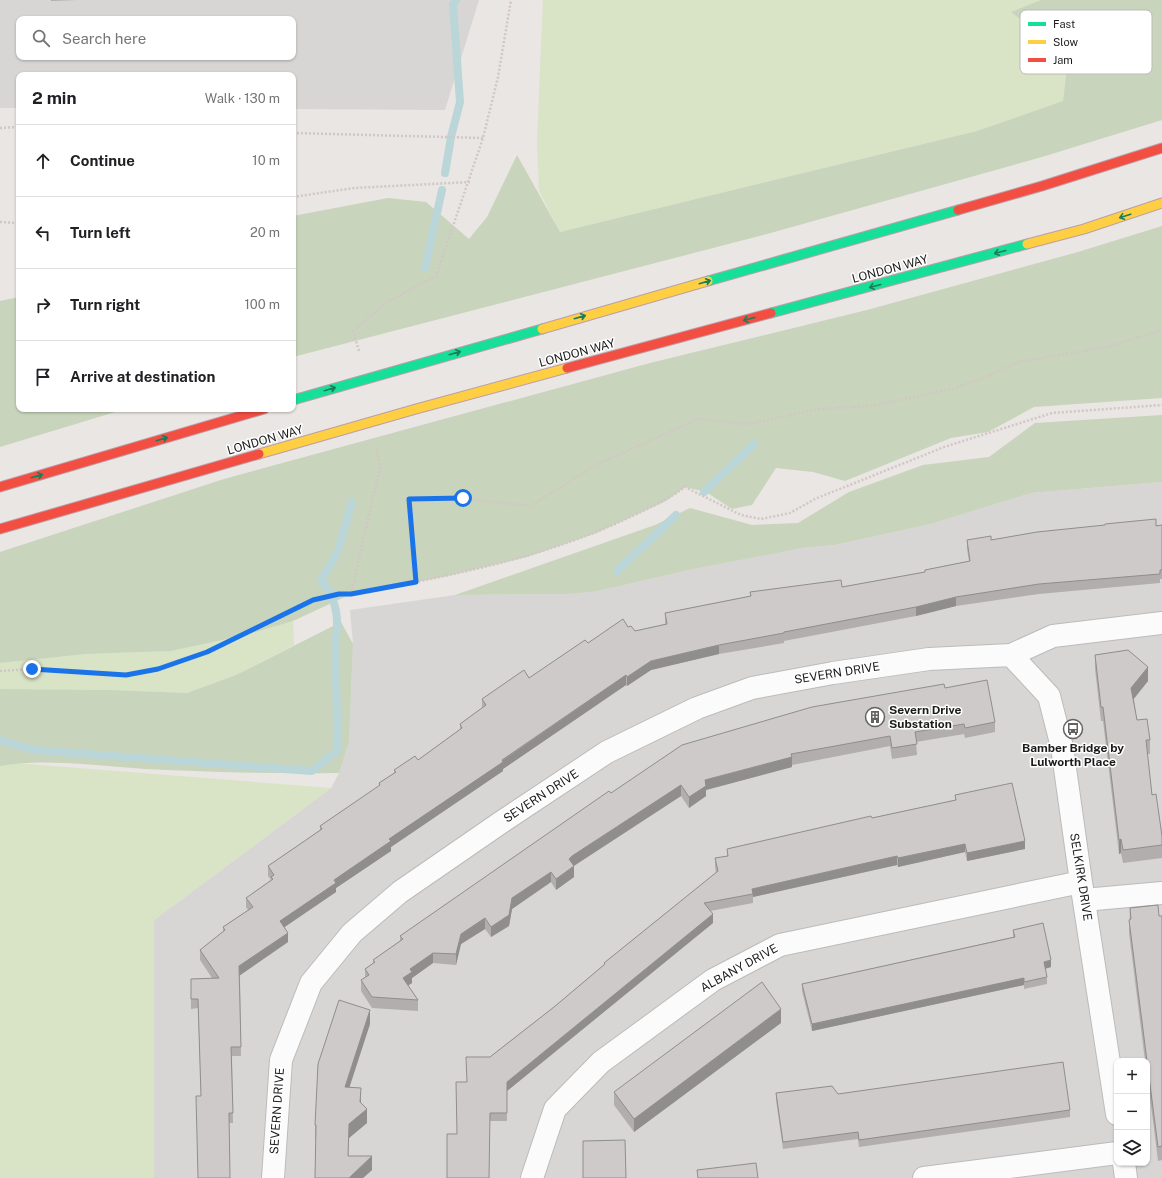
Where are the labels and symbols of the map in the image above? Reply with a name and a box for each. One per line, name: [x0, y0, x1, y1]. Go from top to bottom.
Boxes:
legend: [1020, 10, 1152, 74]
text: Fast: [1053, 18, 1075, 30]
text: Slow: [1053, 36, 1079, 48]
text: Jam: [1053, 54, 1073, 66]
one-way arrow: [1119, 212, 1131, 220]
one-way arrow: [994, 249, 1007, 256]
street label: LONDON WAY: [850, 252, 930, 286]
one-way arrow: [699, 278, 712, 285]
one-way arrow: [868, 282, 881, 290]
one-way arrow: [574, 313, 587, 320]
one-way arrow: [743, 316, 756, 324]
street label: LONDON WAY: [537, 336, 617, 370]
one-way arrow: [448, 349, 461, 356]
one-way arrow: [324, 385, 337, 392]
street label: LONDON WAY: [225, 422, 305, 458]
one-way arrow: [155, 435, 168, 442]
one-way arrow: [31, 472, 44, 479]
route start: [454, 489, 472, 507]
street label: SEVERN DRIVE: [793, 659, 881, 687]
route end: [23, 660, 41, 678]
place label: Severn Drive Substation: [889, 703, 962, 731]
building icon: Severn Drive Substation: [864, 706, 886, 728]
bus stop icon: Bamber Bridge by Lulworth Place: [1062, 718, 1084, 740]
place label: Bamber Bridge by Lulworth Place: [1022, 741, 1124, 769]
street label: SEVERN DRIVE: [501, 767, 581, 825]
street label: SELKIRK DRIVE: [1067, 832, 1095, 922]
street label: ALBANY DRIVE: [698, 941, 780, 995]
street label: SEVERN DRIVE: [267, 1067, 287, 1155]

